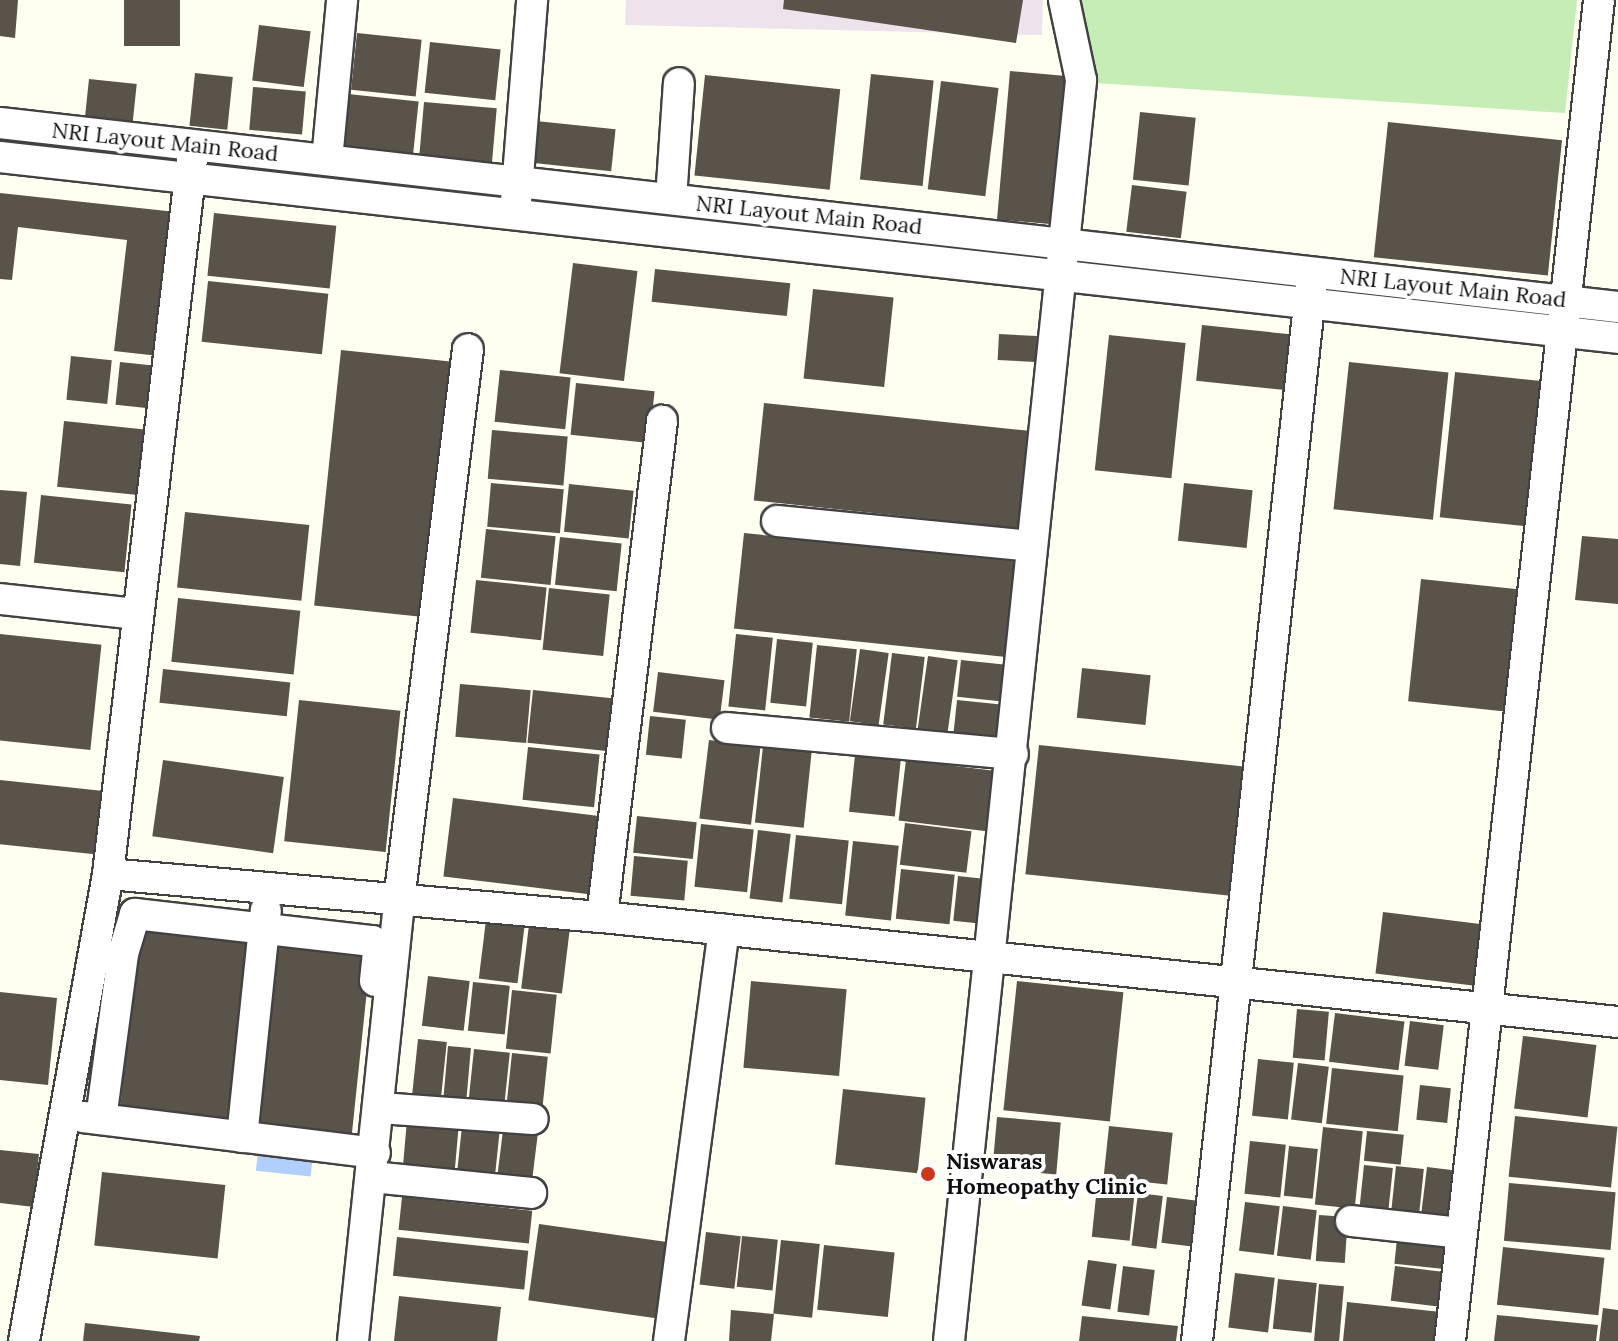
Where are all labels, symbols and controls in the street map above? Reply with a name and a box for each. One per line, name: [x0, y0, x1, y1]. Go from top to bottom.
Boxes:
street label: NRI Layout Main Road: [50, 117, 280, 167]
street label: NRI Layout Main Road: [694, 190, 924, 240]
street label: NRI Layout Main Road: [1338, 263, 1568, 313]
place label: Niswaras Homeopathy Clinic: [946, 1148, 1147, 1200]
marker: Niswaras Homeopathy Clinic: [917, 1163, 939, 1185]

